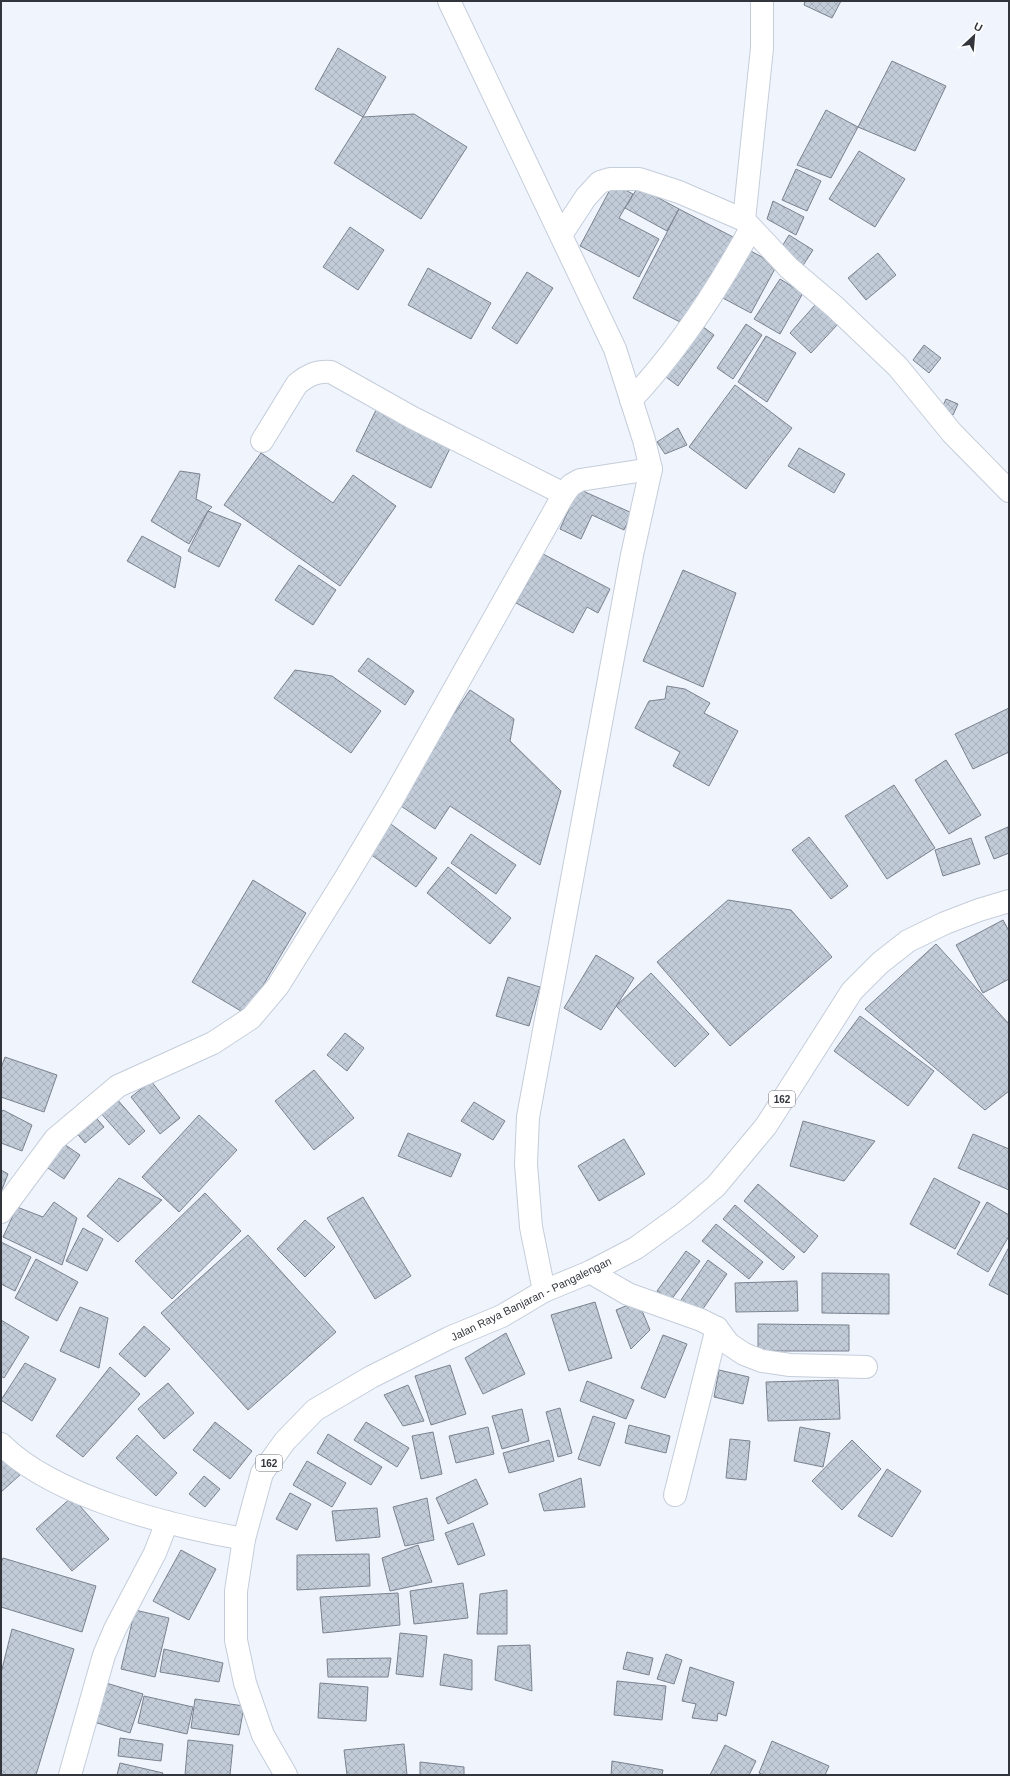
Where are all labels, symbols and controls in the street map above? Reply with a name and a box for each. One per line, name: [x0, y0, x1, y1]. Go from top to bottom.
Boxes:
north arrow: [954, 16, 994, 56]
text: U: [972, 20, 985, 34]
road number: 162: [769, 1091, 795, 1107]
street label: Jalan Raya Banjaran - Pangalengan: [449, 1255, 613, 1343]
road number: 162: [256, 1455, 282, 1471]

